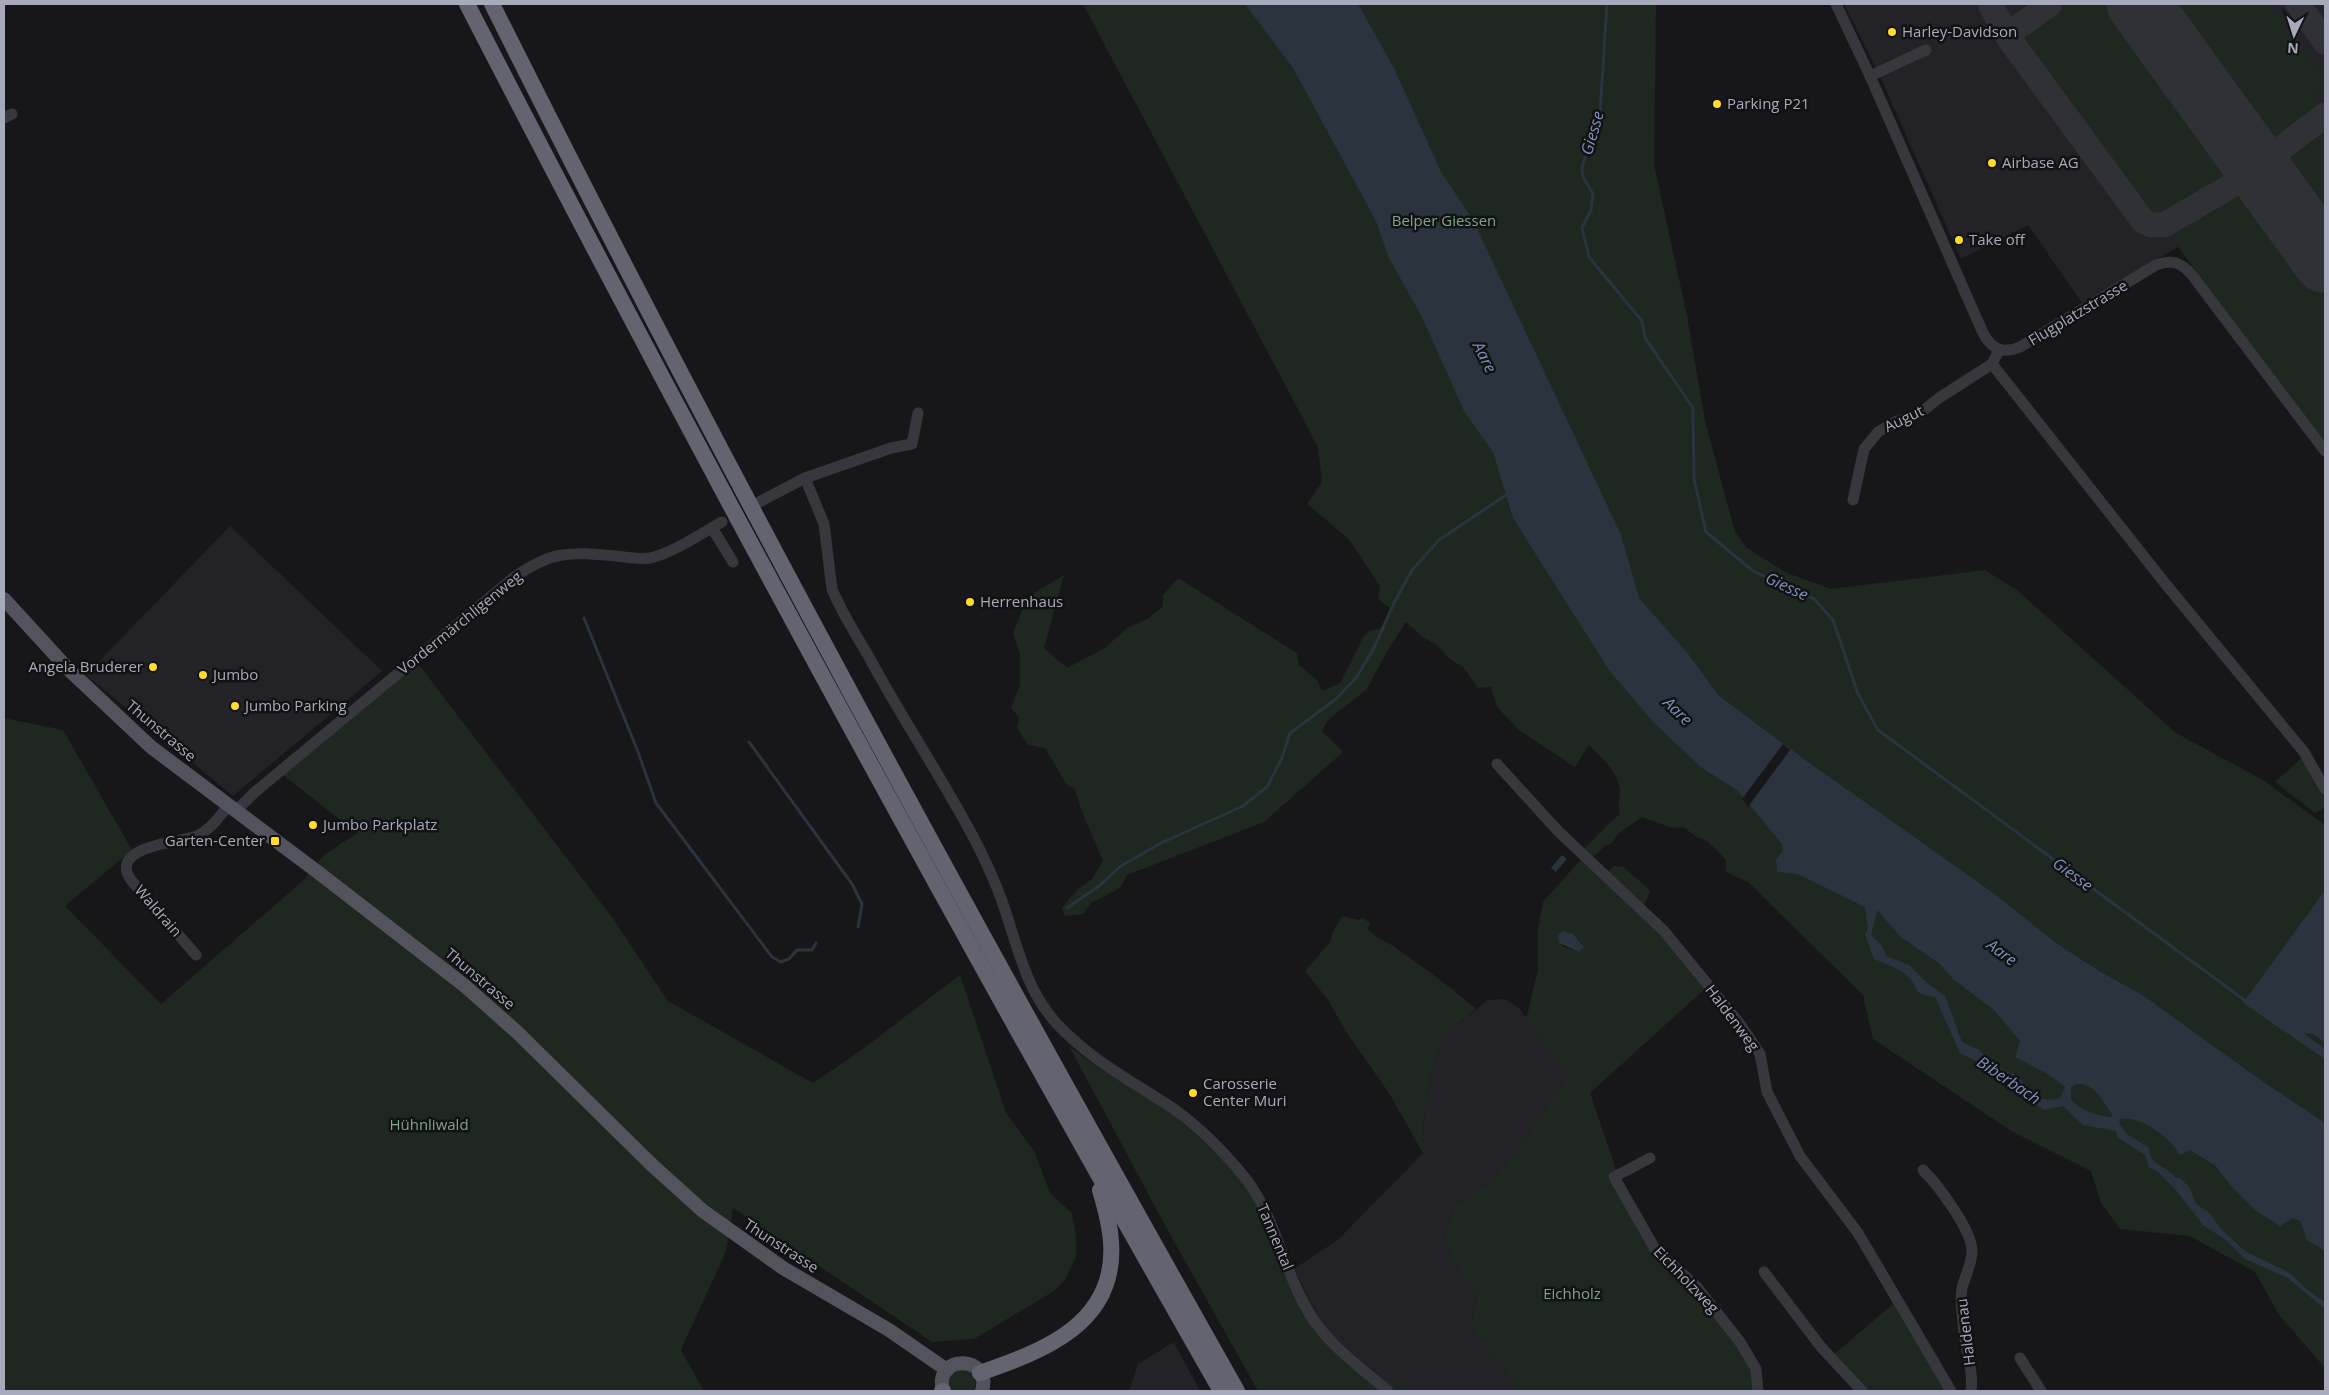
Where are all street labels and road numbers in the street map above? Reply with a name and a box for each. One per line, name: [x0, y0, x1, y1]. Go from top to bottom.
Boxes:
street label: Flugplatzstrasse: [2024, 275, 2131, 350]
street label: Augut: [1881, 400, 1927, 436]
street label: Vordermärchligenweg: [393, 566, 526, 678]
street label: Thunstrasse: [122, 695, 201, 765]
street label: Waldrain: [131, 880, 187, 941]
street label: Thunstrasse: [441, 943, 520, 1013]
street label: Haldenweg: [1701, 980, 1764, 1055]
street label: Tannental: [1253, 1200, 1299, 1273]
street label: Thunstrasse: [740, 1213, 823, 1277]
street label: Eichholzweg: [1650, 1242, 1724, 1317]
street label: Haldenau: [1951, 1297, 1979, 1367]

